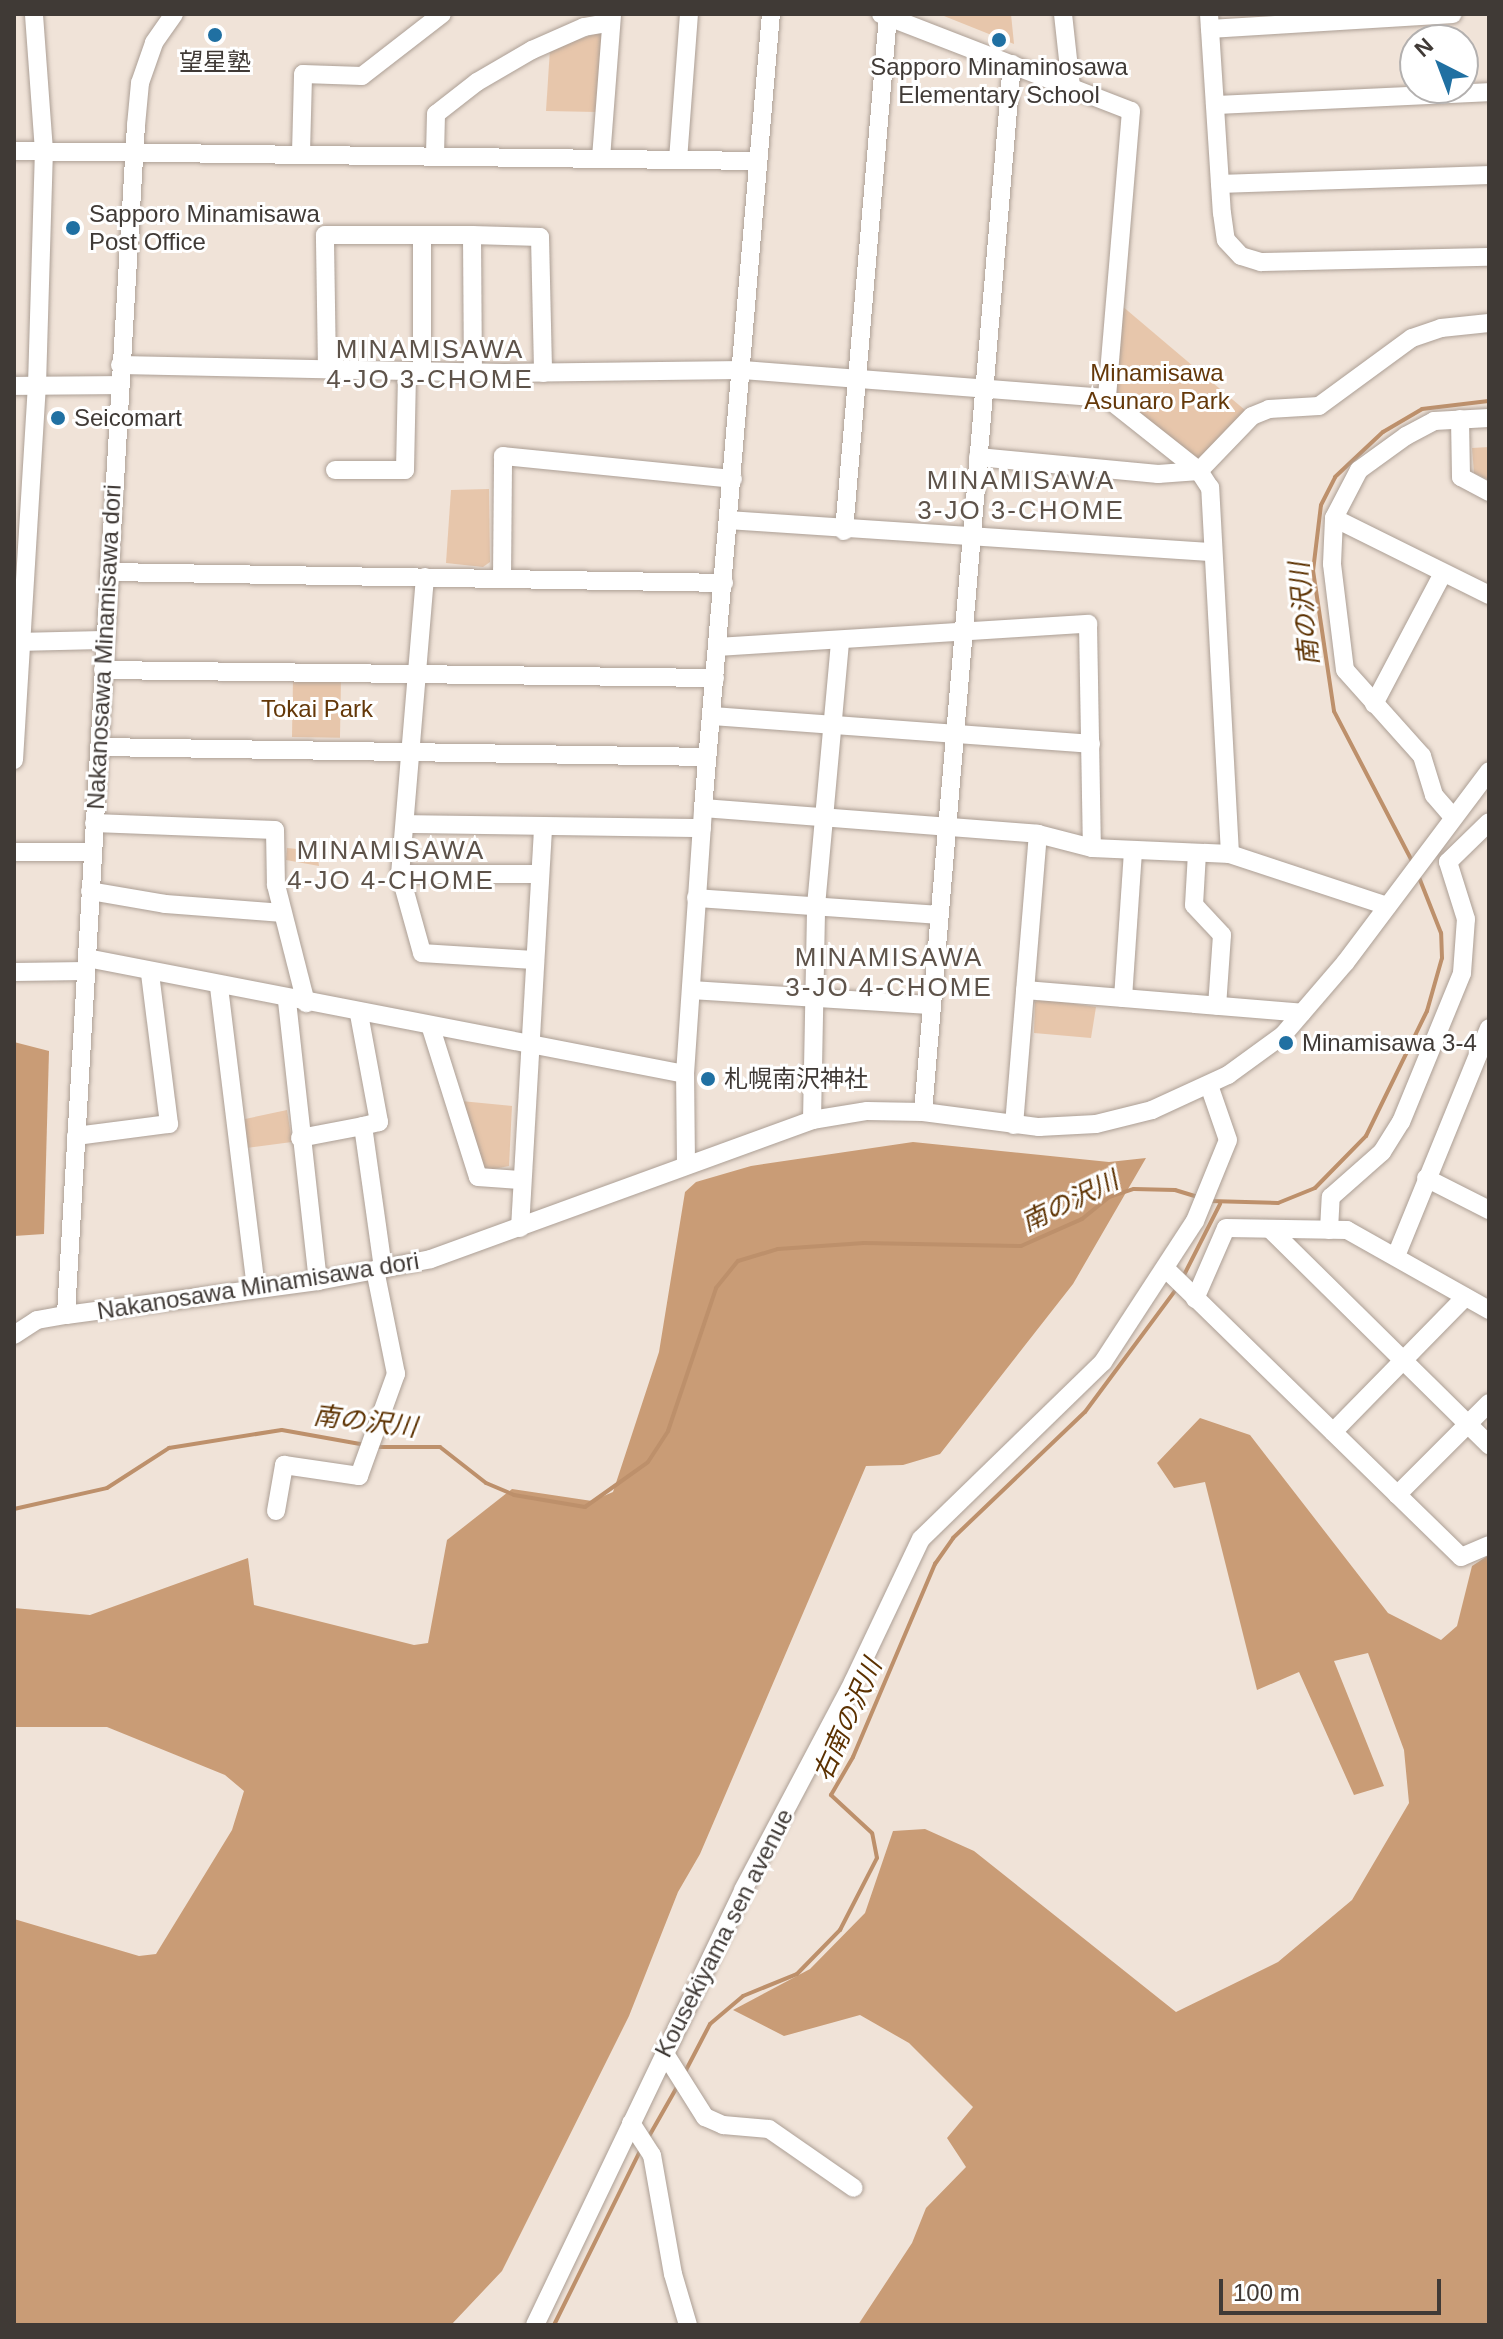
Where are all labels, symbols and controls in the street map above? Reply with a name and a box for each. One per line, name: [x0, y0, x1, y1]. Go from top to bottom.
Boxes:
north arrow: [1399, 24, 1479, 104]
marker: 望星塾: [206, 26, 224, 44]
marker: Sapporo Minaminosawa Elementary School: [990, 31, 1008, 49]
text: N: [1410, 33, 1438, 62]
place label: 望星塾: [179, 48, 251, 76]
place label: Sapporo Minaminosawa Elementary School: [870, 53, 1128, 109]
place label: Sapporo Minamisawa Post Office: [89, 200, 320, 256]
marker: Sapporo Minamisawa Post Office: [64, 219, 82, 237]
district label: MINAMISAWA 4-JO 3-CHOME: [326, 334, 534, 396]
park label: Minamisawa Asunaro Park: [1084, 359, 1230, 415]
place label: Seicomart: [74, 404, 182, 432]
marker: Seicomart: [49, 409, 67, 427]
district label: MINAMISAWA 3-JO 3-CHOME: [917, 465, 1125, 526]
street label: Nakanosawa Minamisawa dori: [81, 484, 127, 810]
water label: 南の沢川: [1284, 561, 1326, 667]
park label: Tokai Park: [261, 695, 373, 723]
district label: MINAMISAWA 4-JO 4-CHOME: [287, 835, 495, 896]
district label: MINAMISAWA 3-JO 4-CHOME: [785, 942, 993, 1004]
place label: Minamisawa 3-4: [1302, 1029, 1477, 1057]
marker: Minamisawa 3-4: [1277, 1034, 1295, 1052]
place label: 札幌南沢神社: [724, 1065, 868, 1093]
marker: 札幌南沢神社: [699, 1070, 717, 1088]
water label: 南の沢川: [1016, 1165, 1124, 1239]
street label: Nakanosawa Minamisawa dori: [95, 1246, 421, 1326]
water label: 南の沢川: [311, 1400, 419, 1444]
water label: 右南の沢川: [807, 1654, 889, 1786]
street label: Kousekiyama sen avenue: [649, 1804, 799, 2062]
scale bar: [1223, 2263, 1445, 2313]
text: 100 m: [1233, 2279, 1300, 2306]

